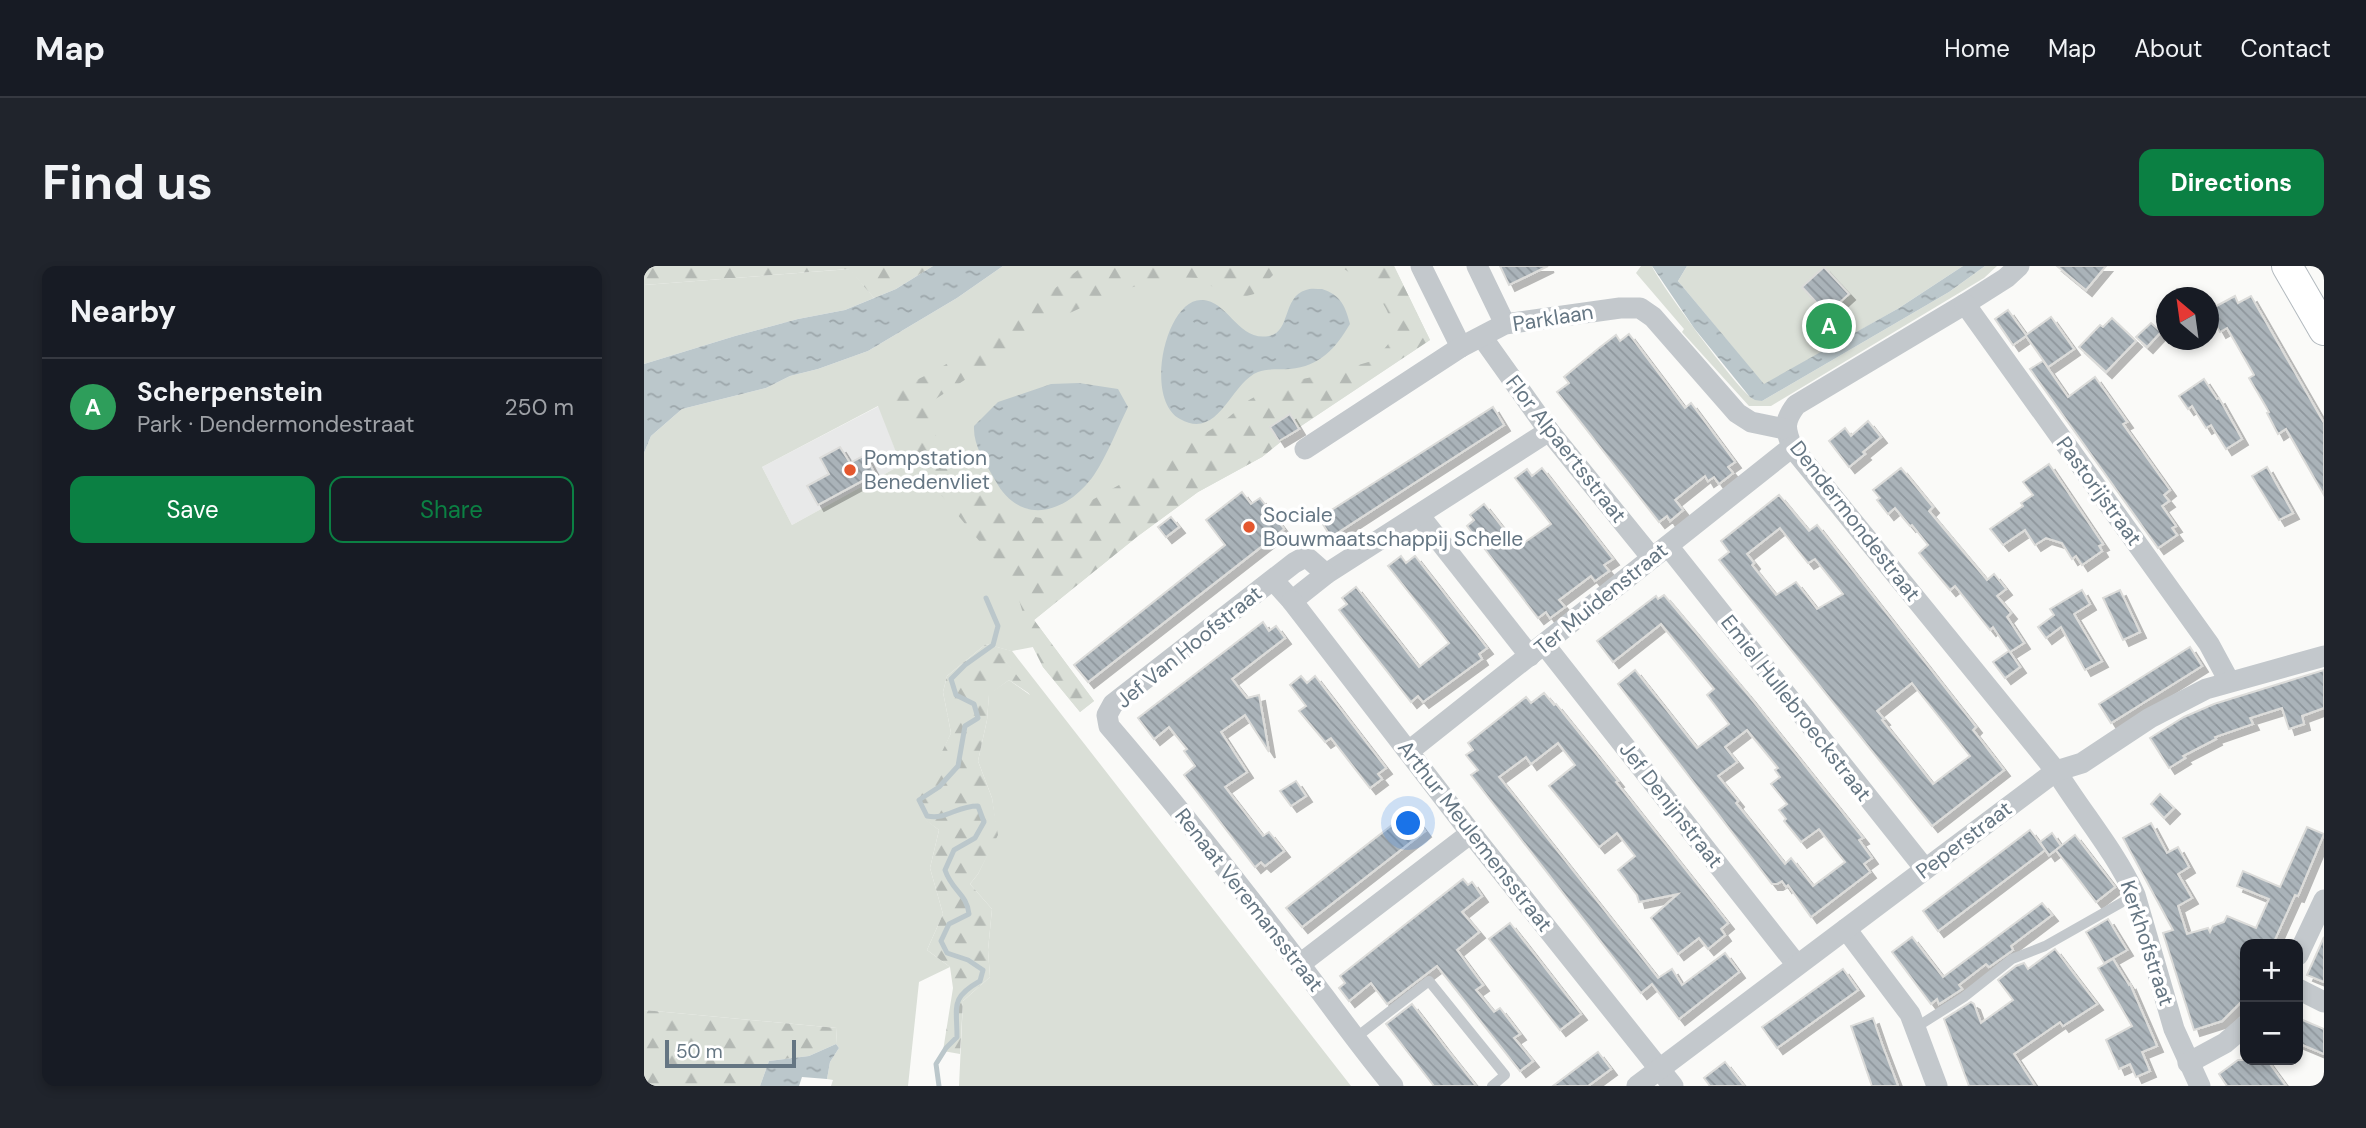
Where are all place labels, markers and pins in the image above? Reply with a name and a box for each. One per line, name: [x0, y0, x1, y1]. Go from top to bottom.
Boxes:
pin: A: [1806, 300, 1852, 352]
place label: Pompstation Benedenvliet: [864, 444, 990, 496]
marker: Pompstation Benedenvliet: [842, 462, 858, 478]
place label: Sociale Bouwmaatschappij Schelle: [1263, 501, 1523, 553]
marker: Sociale Bouwmaatschappij Schelle: [1241, 519, 1257, 535]

